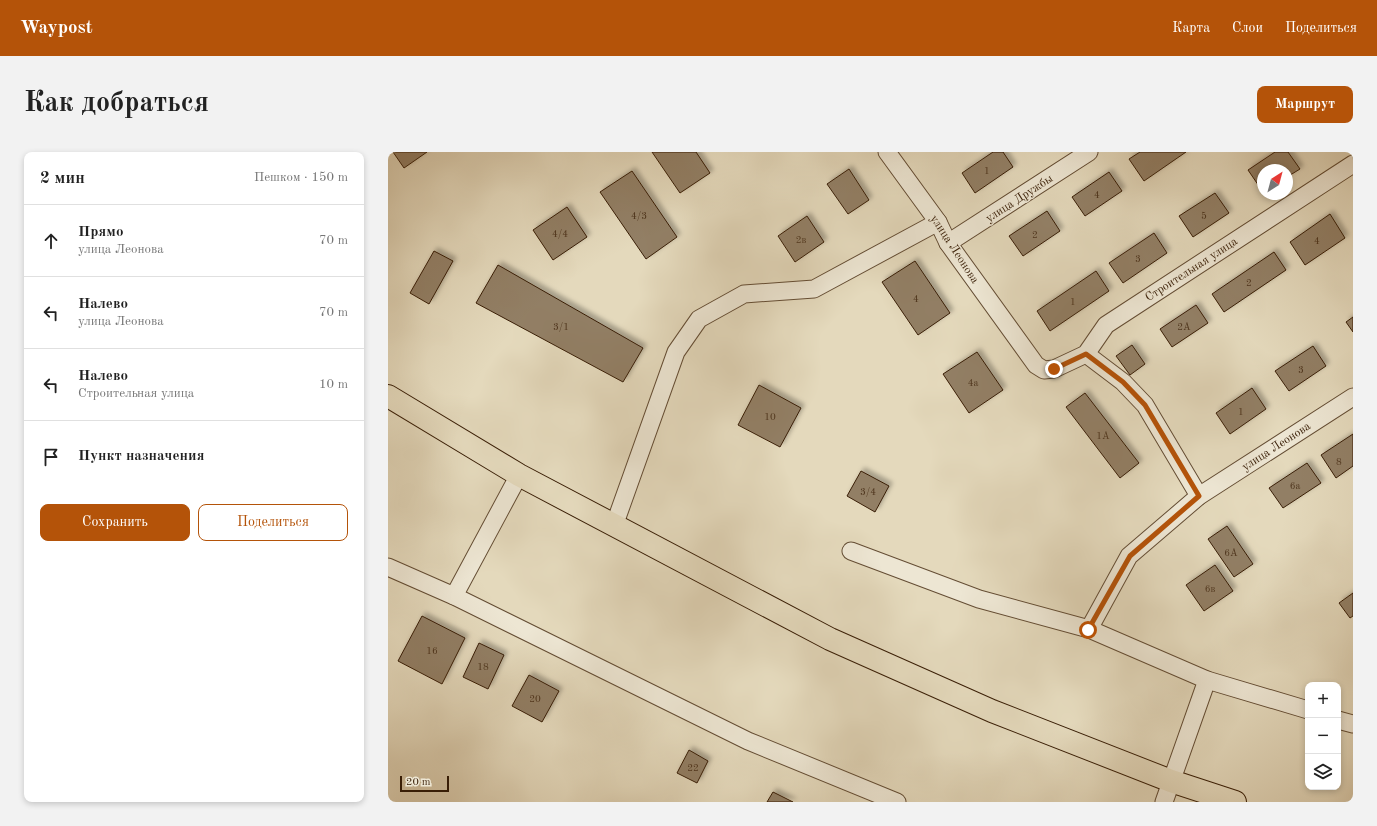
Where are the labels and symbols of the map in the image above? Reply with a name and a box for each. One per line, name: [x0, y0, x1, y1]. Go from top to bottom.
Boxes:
north arrow: [1257, 164, 1293, 200]
house number: 1: [984, 166, 990, 176]
street label: улица Дружбы: [984, 173, 1055, 225]
house number: 4: [1094, 190, 1100, 200]
house number: 4/3: [631, 211, 647, 221]
house number: 5: [1201, 211, 1207, 221]
street label: улица Леонова: [928, 213, 981, 286]
house number: 4/4: [552, 229, 568, 239]
house number: 2: [1032, 230, 1038, 240]
house number: 2в: [796, 235, 806, 245]
street label: Строительная улица: [1143, 236, 1240, 304]
house number: 4: [1314, 236, 1320, 246]
house number: 3: [1135, 254, 1141, 264]
house number: 2: [1246, 278, 1252, 288]
house number: 4: [913, 294, 919, 304]
house number: 1: [1070, 297, 1076, 307]
house number: 3/1: [553, 322, 569, 332]
house number: 2А: [1177, 322, 1191, 332]
route end: [1045, 360, 1063, 378]
house number: 3: [1298, 365, 1304, 375]
house number: 4а: [968, 378, 978, 388]
house number: 1: [1238, 407, 1244, 417]
house number: 10: [764, 412, 776, 422]
street label: улица Леонова: [1240, 420, 1313, 473]
house number: 1А: [1096, 431, 1110, 441]
house number: 8: [1336, 457, 1342, 467]
house number: 6а: [1290, 481, 1300, 491]
house number: 3/4: [860, 487, 876, 497]
house number: 6А: [1224, 548, 1238, 558]
house number: 6в: [1205, 584, 1215, 594]
route start: [1079, 621, 1097, 639]
house number: 16: [426, 646, 438, 656]
house number: 18: [477, 662, 489, 672]
house number: 20: [529, 694, 541, 704]
house number: 22: [687, 763, 699, 773]
scale bar: [400, 774, 449, 793]

